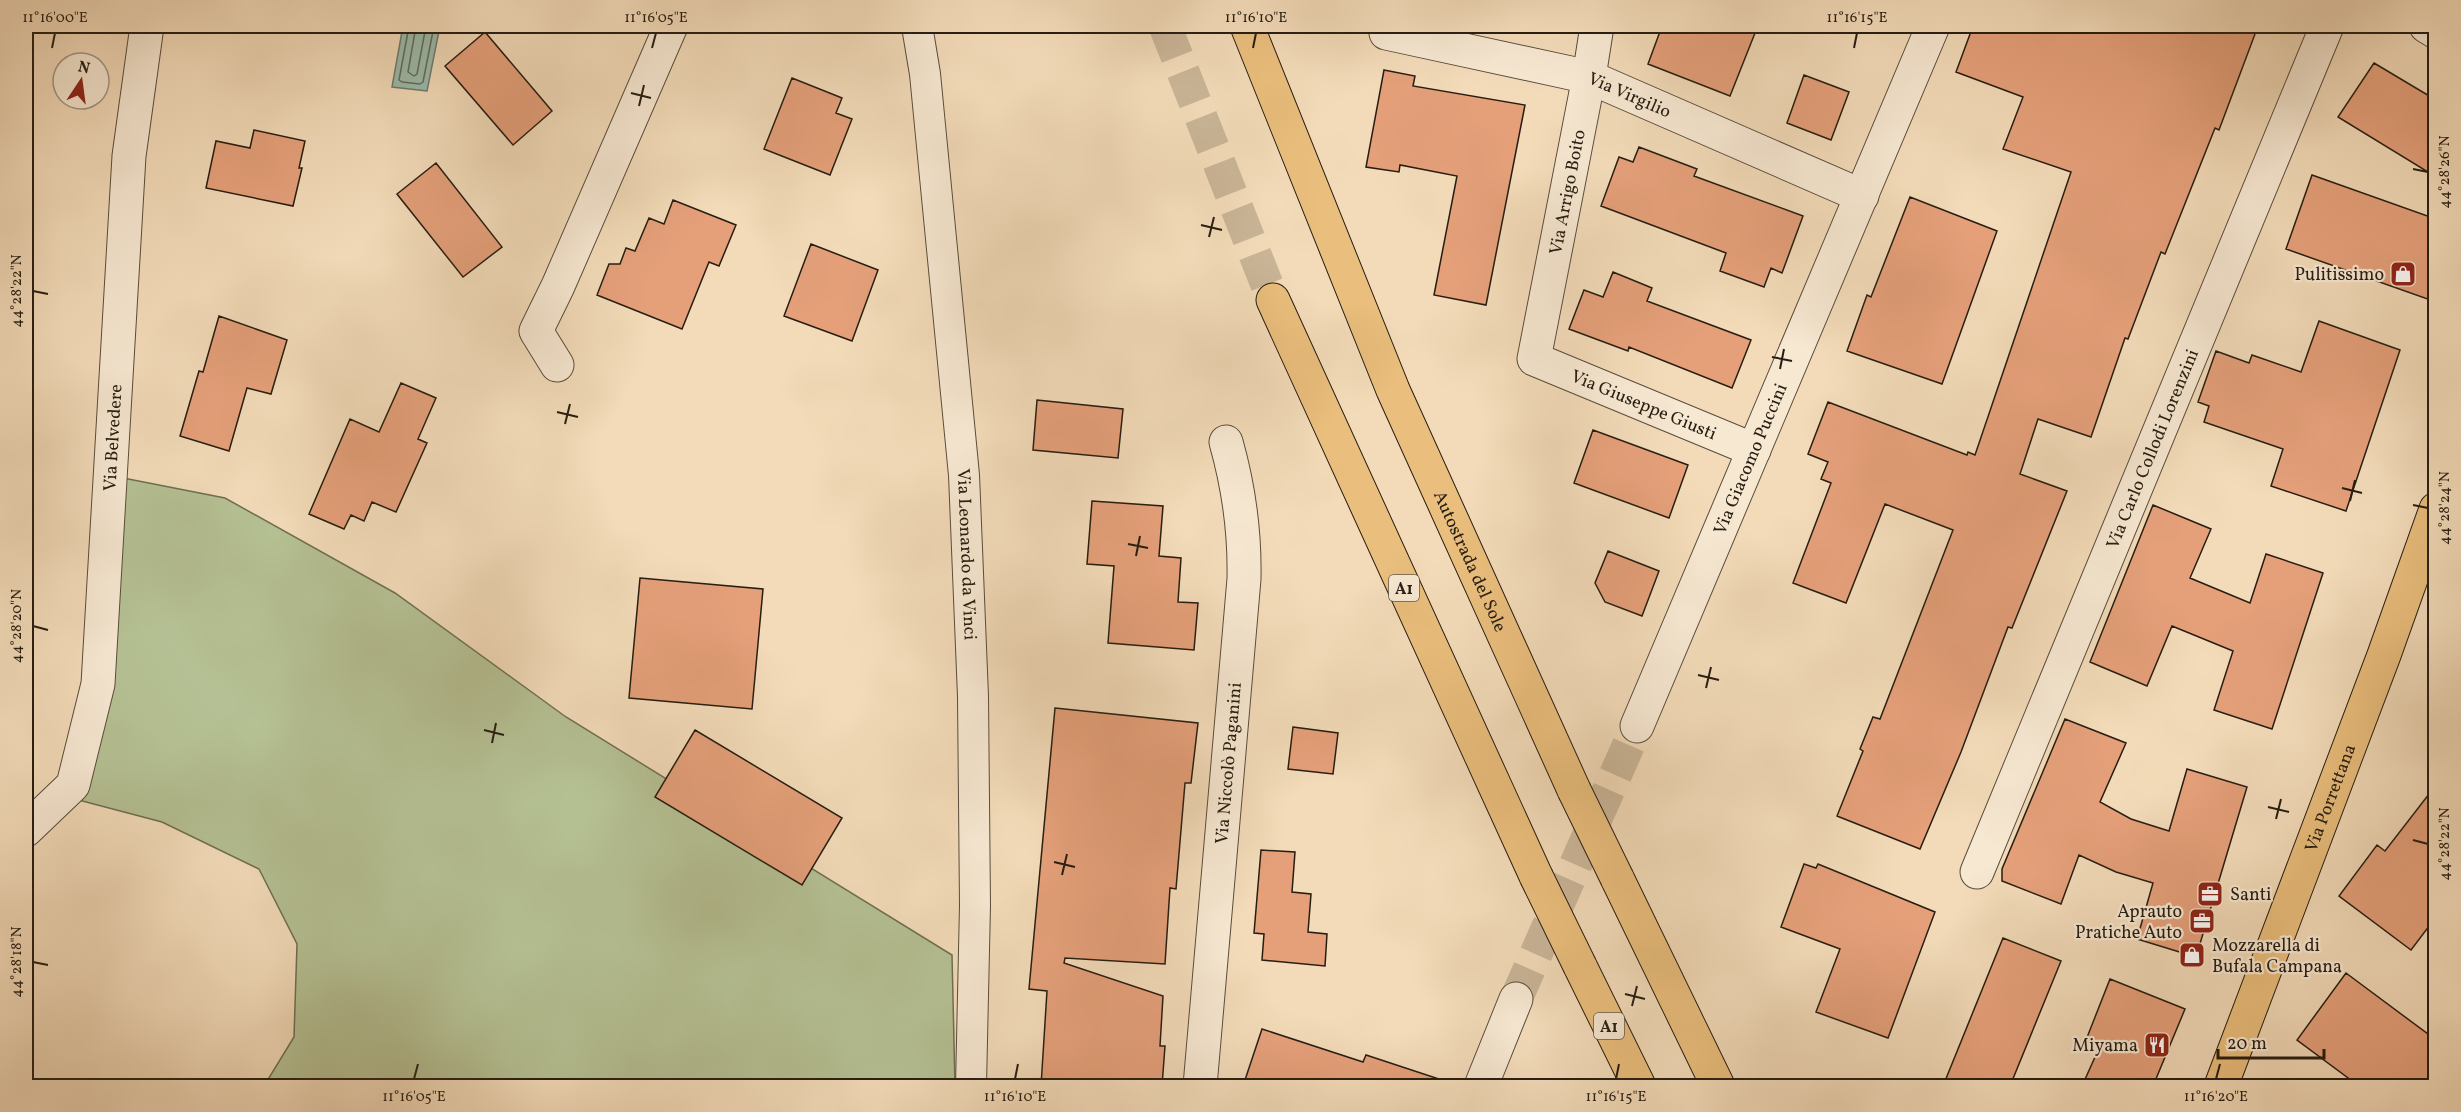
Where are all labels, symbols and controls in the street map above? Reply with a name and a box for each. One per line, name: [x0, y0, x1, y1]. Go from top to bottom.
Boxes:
text: 11°16'00"E: [22, 8, 88, 29]
text: 11°16'05"E: [624, 8, 688, 29]
text: 11°16'10"E: [1225, 8, 1287, 29]
text: 11°16'15"E: [1827, 8, 1887, 29]
north arrow: [51, 51, 111, 111]
text: N: [76, 56, 92, 80]
street label: Via Virgilio: [1584, 67, 1674, 125]
street label: Via Arrigo Boito: [1544, 128, 1593, 257]
text: 44°28'26"N: [2435, 135, 2456, 209]
text: 44°28'22"N: [7, 254, 28, 328]
shop icon: Pulitissimo: [2388, 259, 2418, 289]
place label: Pulitissimo: [2295, 263, 2384, 288]
street label: Via Carlo Collodi Lorenzini: [2101, 346, 2206, 553]
street label: Via Giuseppe Giusti: [1567, 365, 1720, 447]
street label: Via Giacomo Puccini: [1708, 380, 1794, 539]
street label: Via Belvedere: [98, 383, 130, 492]
street label: Via Leonardo da Vinci: [949, 468, 982, 641]
text: 44°28'24"N: [2435, 471, 2456, 545]
street label: Autostrada del Sole: [1426, 487, 1512, 636]
road number: A1: [1389, 575, 1419, 601]
text: 44°28'20"N: [7, 589, 28, 663]
street label: Via Niccolò Paganini: [1210, 681, 1249, 845]
street label: Via Porrettana: [2300, 741, 2363, 856]
text: 44°28'22"N: [2435, 807, 2456, 881]
office icon: Santi: [2195, 879, 2225, 909]
place label: Santi: [2230, 883, 2271, 908]
place label: Aprauto Pratiche Auto: [2075, 900, 2182, 946]
office icon: Aprauto Pratiche Auto: [2187, 906, 2217, 936]
text: 44°28'18"N: [7, 926, 28, 998]
place label: Mozzarella di Bufala Campana: [2212, 934, 2342, 980]
shop icon: Mozzarella di Bufala Campana: [2177, 940, 2207, 970]
road number: A1: [1594, 1013, 1624, 1039]
scale bar: [2218, 1022, 2324, 1060]
restaurant icon: Miyama: [2142, 1030, 2172, 1060]
text: 20 m: [2227, 1032, 2267, 1057]
place label: Miyama: [2072, 1034, 2138, 1059]
text: 11°16'05"E: [382, 1087, 446, 1108]
text: 11°16'10"E: [984, 1087, 1046, 1108]
text: 11°16'15"E: [1586, 1087, 1646, 1108]
text: 11°16'20"E: [2184, 1087, 2248, 1108]

